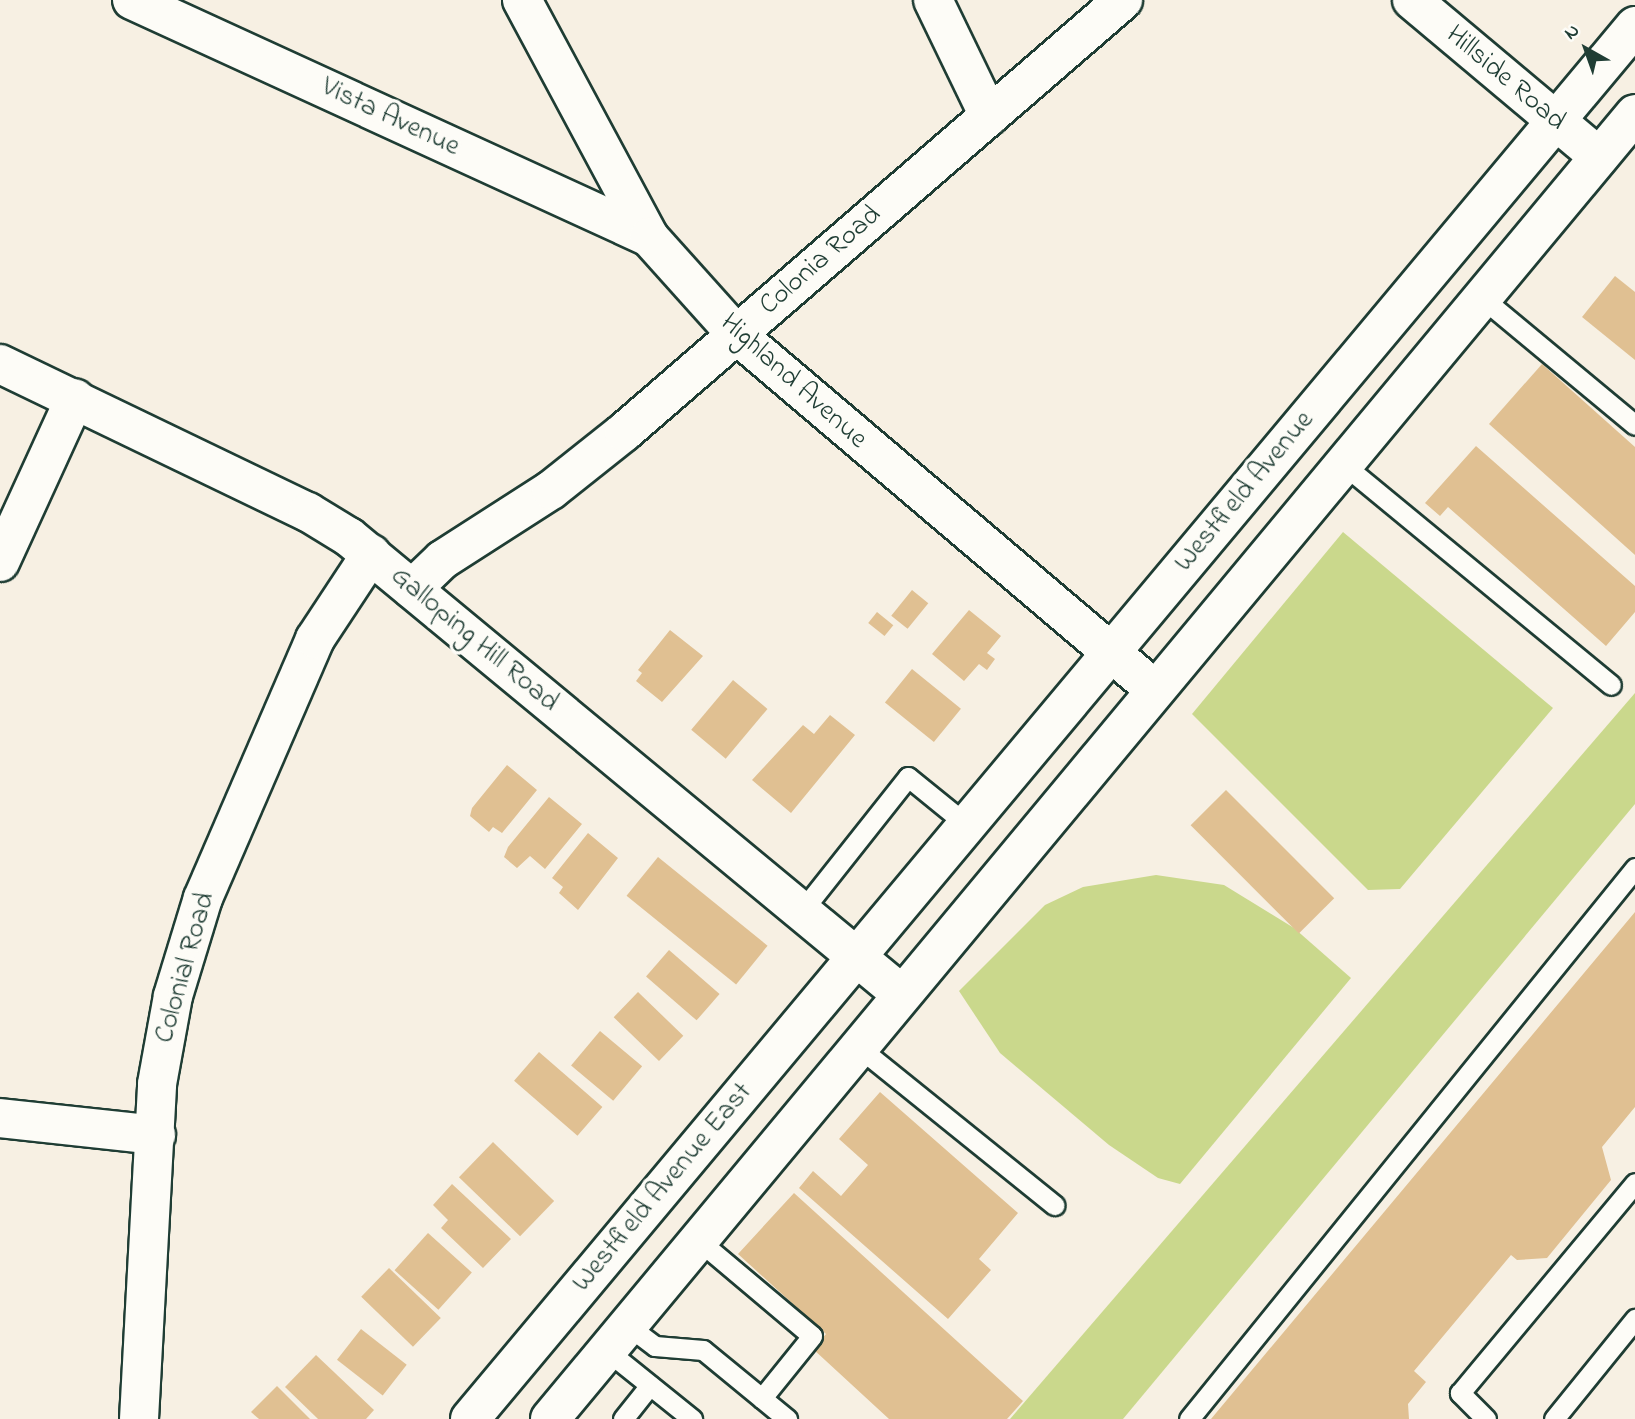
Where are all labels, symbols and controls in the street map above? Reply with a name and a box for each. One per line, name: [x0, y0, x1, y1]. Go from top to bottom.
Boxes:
north arrow: [1551, 14, 1621, 84]
text: N: [1559, 18, 1586, 47]
street label: Hillside Road: [1438, 19, 1572, 139]
street label: Vista Avenue: [315, 71, 465, 165]
street label: Colonia Road: [753, 199, 889, 323]
street label: Highland Avenue: [713, 307, 873, 457]
street label: Westfield Avenue: [1168, 405, 1322, 579]
street label: Galloping Hill Road: [383, 560, 565, 720]
street label: Colonial Road: [148, 889, 224, 1047]
street label: Westfield Avenue East: [566, 1077, 760, 1299]

